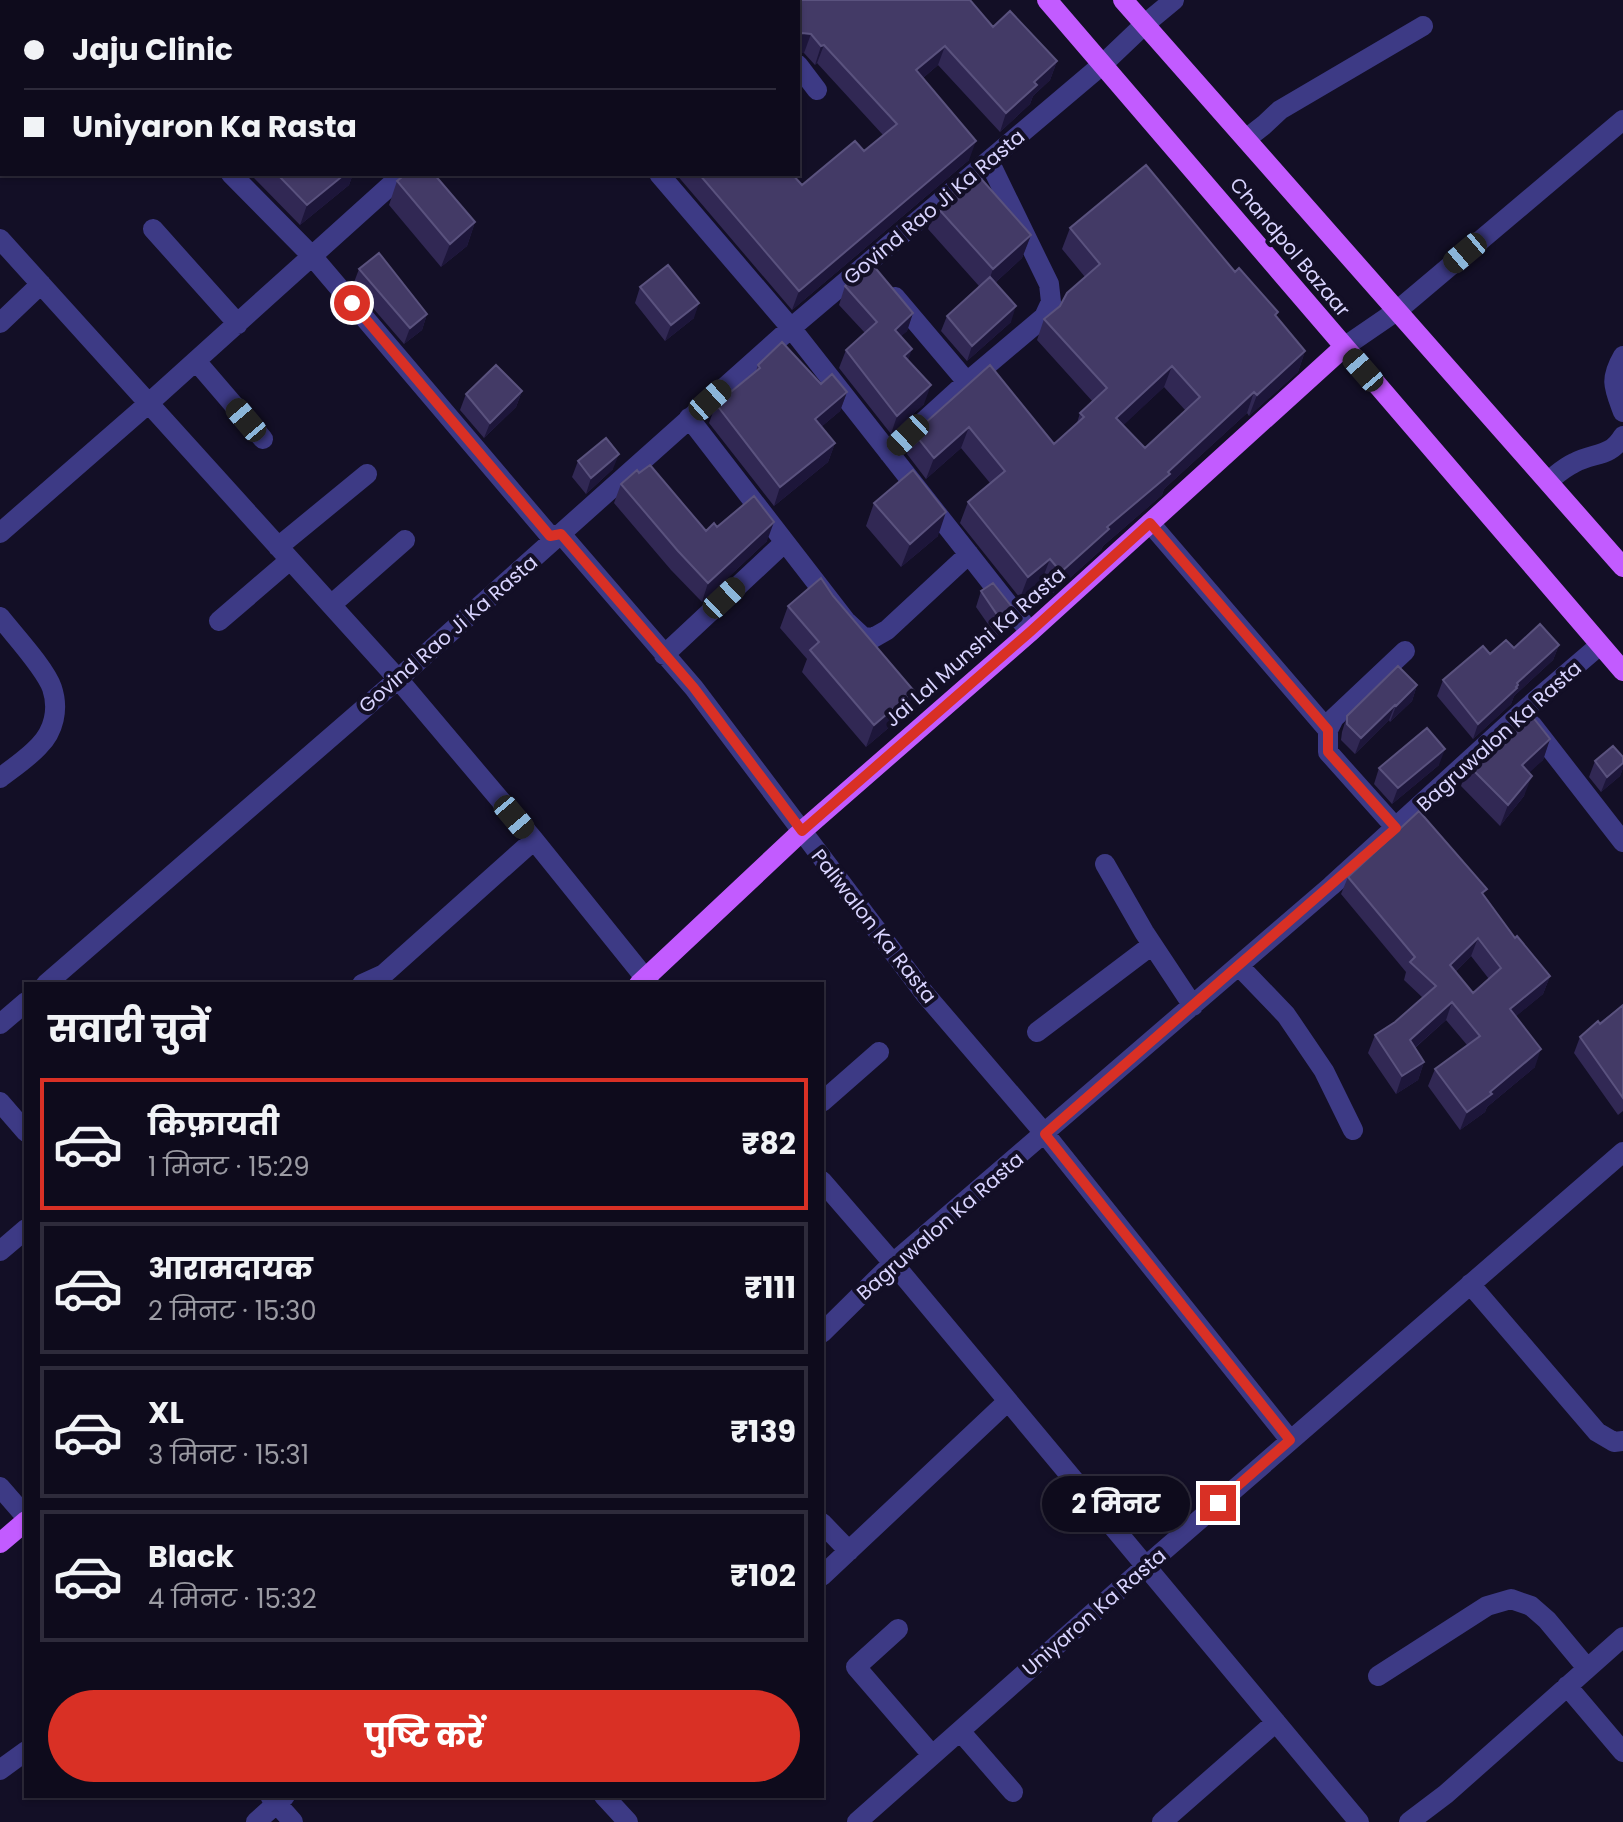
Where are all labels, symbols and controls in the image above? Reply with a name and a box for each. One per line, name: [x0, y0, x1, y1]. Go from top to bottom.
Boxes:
text: Jaju Clinic: [72, 28, 233, 71]
text: Uniyaron Ka Rasta: [72, 105, 357, 148]
street label: Govind Rao Ji Ka Rasta: [837, 123, 1031, 291]
street label: Chandpol Bazaar: [1223, 171, 1357, 323]
car: [1439, 228, 1491, 278]
route start: [334, 285, 370, 321]
car: [1338, 344, 1388, 396]
car: [684, 375, 736, 425]
car: [221, 394, 271, 446]
car: [882, 410, 934, 460]
street label: Govind Rao Ji Ka Rasta: [353, 548, 543, 720]
street label: Jai Lal Munshi Ka Rasta: [879, 561, 1071, 733]
car: [698, 573, 750, 623]
street label: Bagruwalon Ka Rasta: [1410, 654, 1588, 818]
car: [489, 791, 539, 843]
street label: Paliwalon Ka Rasta: [805, 843, 943, 1009]
text: सवारी चुनें: [48, 1004, 208, 1055]
text: किफ़ायती: [148, 1103, 279, 1146]
icon: car: [52, 1108, 124, 1180]
text: ₹82: [741, 1122, 796, 1165]
street label: Bagruwalon Ka Rasta: [850, 1146, 1030, 1306]
text: 1 मिनट · 15:29: [148, 1149, 310, 1185]
text: आरामदायक: [148, 1247, 313, 1290]
icon: car: [52, 1252, 124, 1324]
text: ₹111: [744, 1266, 796, 1309]
text: 2 मिनट · 15:30: [148, 1293, 317, 1329]
text: XL: [148, 1391, 184, 1434]
icon: car: [52, 1396, 124, 1468]
text: ₹139: [730, 1410, 796, 1453]
text: 3 मिनट · 15:31: [148, 1437, 309, 1473]
callout: 2 मिनट: [1042, 1475, 1190, 1531]
route end: [1200, 1485, 1236, 1521]
text: 2 मिनट: [1072, 1486, 1160, 1522]
text: Black: [148, 1535, 234, 1578]
icon: car: [52, 1540, 124, 1612]
street label: Uniyaron Ka Rasta: [1016, 1542, 1172, 1682]
text: ₹102: [730, 1554, 796, 1597]
text: 4 मिनट · 15:32: [148, 1581, 317, 1617]
button: पुष्टि करें: [48, 1690, 800, 1782]

